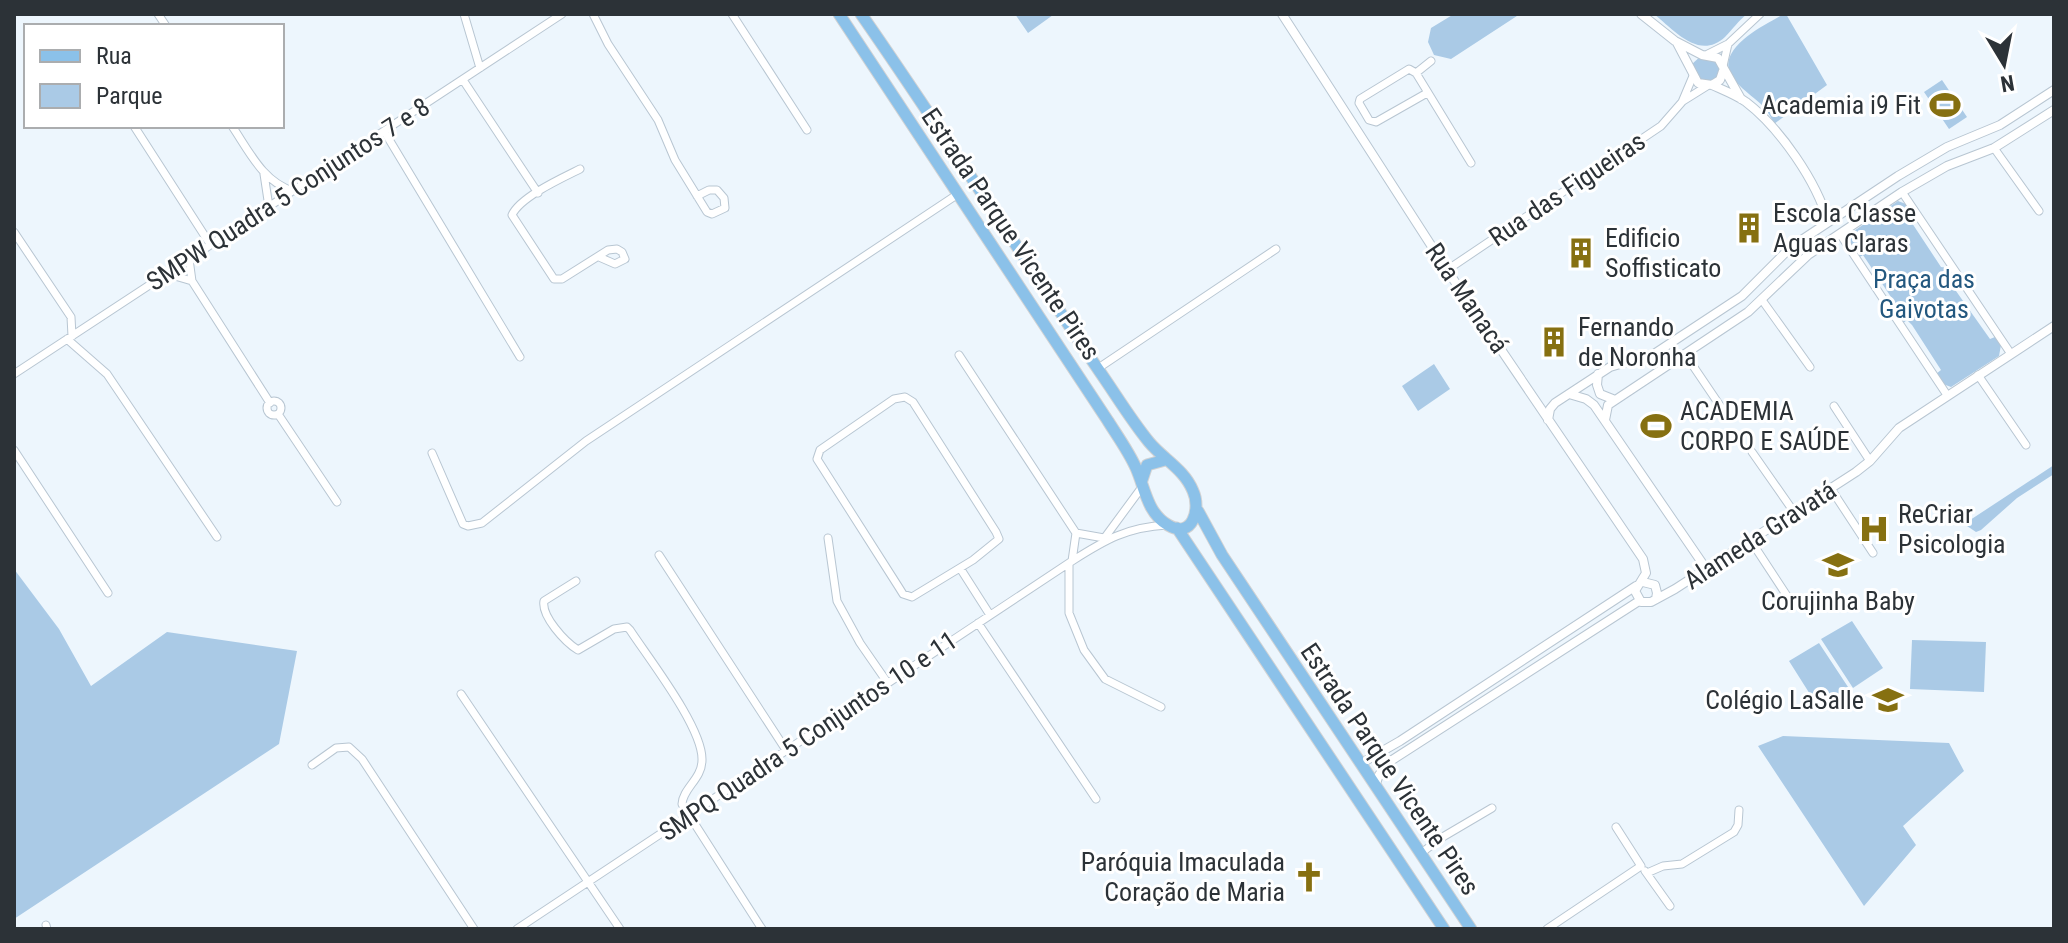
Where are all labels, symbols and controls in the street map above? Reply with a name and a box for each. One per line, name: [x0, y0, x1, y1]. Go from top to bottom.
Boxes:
legend: [24, 24, 284, 128]
north arrow: [1964, 24, 2044, 104]
text: Rua: [96, 42, 132, 70]
text: N: [1999, 70, 2016, 97]
text: Parque: [96, 82, 163, 110]
sports icon: Academia i9 Fit: [1928, 88, 1962, 122]
place label: Academia i9 Fit: [1762, 90, 1921, 120]
street label: SMPW Quadra 5 Conjuntos 7 e 8: [141, 91, 435, 297]
street label: Estrada Parque Vicente Pires: [915, 102, 1107, 366]
street label: Rua das Figueiras: [1483, 126, 1651, 252]
place label: Escola Classe Aguas Claras: [1773, 198, 1916, 258]
building icon: Escola Classe Aguas Claras: [1732, 211, 1766, 245]
place label: Edificio Soffisticato: [1605, 223, 1721, 283]
building icon: Edificio Soffisticato: [1564, 236, 1598, 270]
street label: Rua Manacá: [1419, 237, 1515, 359]
park label: Praça das Gaivotas: [1873, 264, 1975, 324]
place label: Fernando de Noronha: [1578, 312, 1697, 372]
building icon: Fernando de Noronha: [1537, 325, 1571, 359]
place label: ACADEMIA CORPO E SAÚDE: [1680, 396, 1850, 456]
sports icon: ACADEMIA CORPO E SAÚDE: [1639, 409, 1673, 443]
street label: Alameda Gravatá: [1678, 475, 1842, 595]
place label: ReCriar Psicologia: [1898, 499, 2006, 559]
hospital icon: ReCriar Psicologia: [1857, 512, 1891, 546]
school or university icon: Corujinha Baby: [1821, 548, 1855, 582]
place label: Corujinha Baby: [1761, 586, 1915, 616]
street label: SMPQ Quadra 5 Conjuntos 10 e 11: [654, 625, 962, 847]
street label: Estrada Parque Vicente Pires: [1294, 637, 1486, 901]
school or university icon: Colégio LaSalle: [1871, 683, 1905, 717]
place label: Colégio LaSalle: [1705, 685, 1864, 715]
place label: Paróquia Imaculada Coração de Maria: [1081, 847, 1285, 907]
church icon: Paróquia Imaculada Coração de Maria: [1292, 860, 1326, 894]

